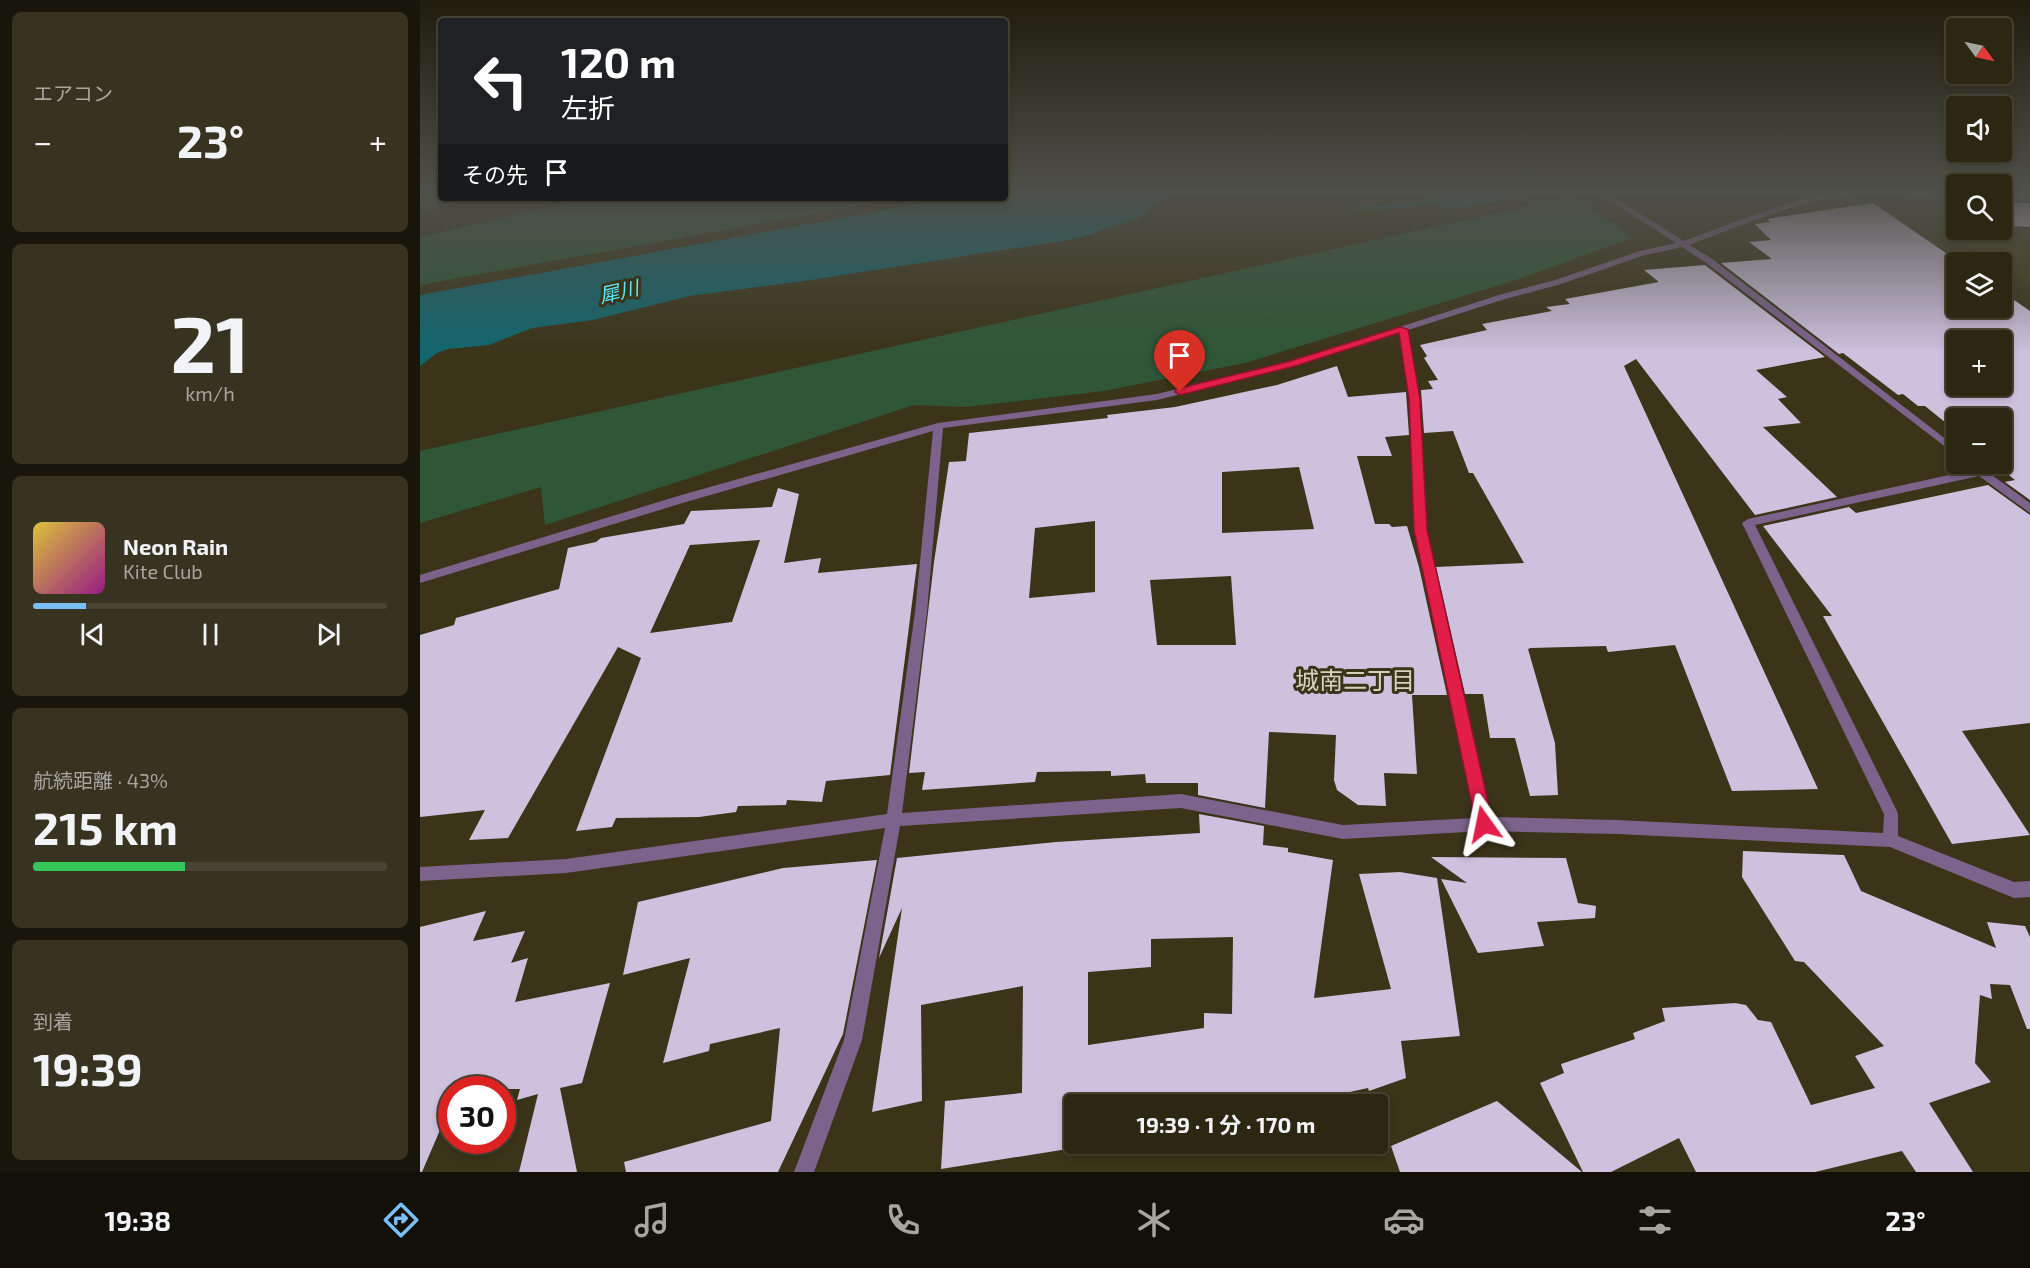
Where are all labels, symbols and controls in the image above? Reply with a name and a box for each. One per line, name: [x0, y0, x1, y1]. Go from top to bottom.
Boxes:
north arrow: [1946, 18, 2012, 84]
map controls: [1946, 18, 2012, 474]
text: 120 m: [561, 36, 676, 86]
icon: left: [462, 42, 540, 120]
text: エアコン: [33, 81, 113, 105]
text: 左折: [561, 91, 615, 123]
button: sound: [1946, 96, 2012, 162]
text: 23°: [177, 113, 244, 167]
text: −: [33, 121, 52, 161]
text: +: [369, 121, 387, 161]
icon: arrive: [540, 156, 573, 189]
text: その先: [462, 161, 528, 187]
button: search: [1946, 174, 2012, 240]
button: layers: [1946, 252, 2012, 318]
water label: 犀川: [597, 274, 643, 307]
text: 21: [170, 295, 250, 389]
pin: [1154, 330, 1205, 392]
button: +: [1946, 330, 2012, 396]
icon: arrive: [1163, 339, 1196, 372]
text: km/h: [185, 381, 235, 405]
button: −: [1946, 408, 2012, 474]
text: Neon Rain: [123, 533, 228, 559]
text: Kite Club: [123, 559, 203, 583]
icon: previous: [76, 618, 109, 651]
icon: pause: [194, 618, 227, 651]
icon: next: [312, 618, 345, 651]
district label: 城南二丁目: [1295, 665, 1415, 694]
text: 航続距離 · 43%: [33, 768, 168, 792]
position arrow: [1452, 792, 1516, 856]
text: 215 km: [33, 800, 178, 854]
text: 到着: [33, 1009, 73, 1033]
text: 19:39: [33, 1041, 143, 1095]
speed limit sign: 30: [438, 1076, 516, 1154]
text: 19:39 · 1 分 · 170 m: [1136, 1111, 1316, 1137]
icon: directions: [380, 1199, 422, 1241]
icon: music: [631, 1199, 673, 1241]
icon: phone: [882, 1199, 924, 1241]
icon: climate: [1133, 1199, 1175, 1241]
icon: car: [1383, 1199, 1425, 1241]
icon: filters: [1634, 1199, 1676, 1241]
text: 19:38: [104, 1204, 171, 1236]
text: 23°: [1885, 1204, 1926, 1236]

